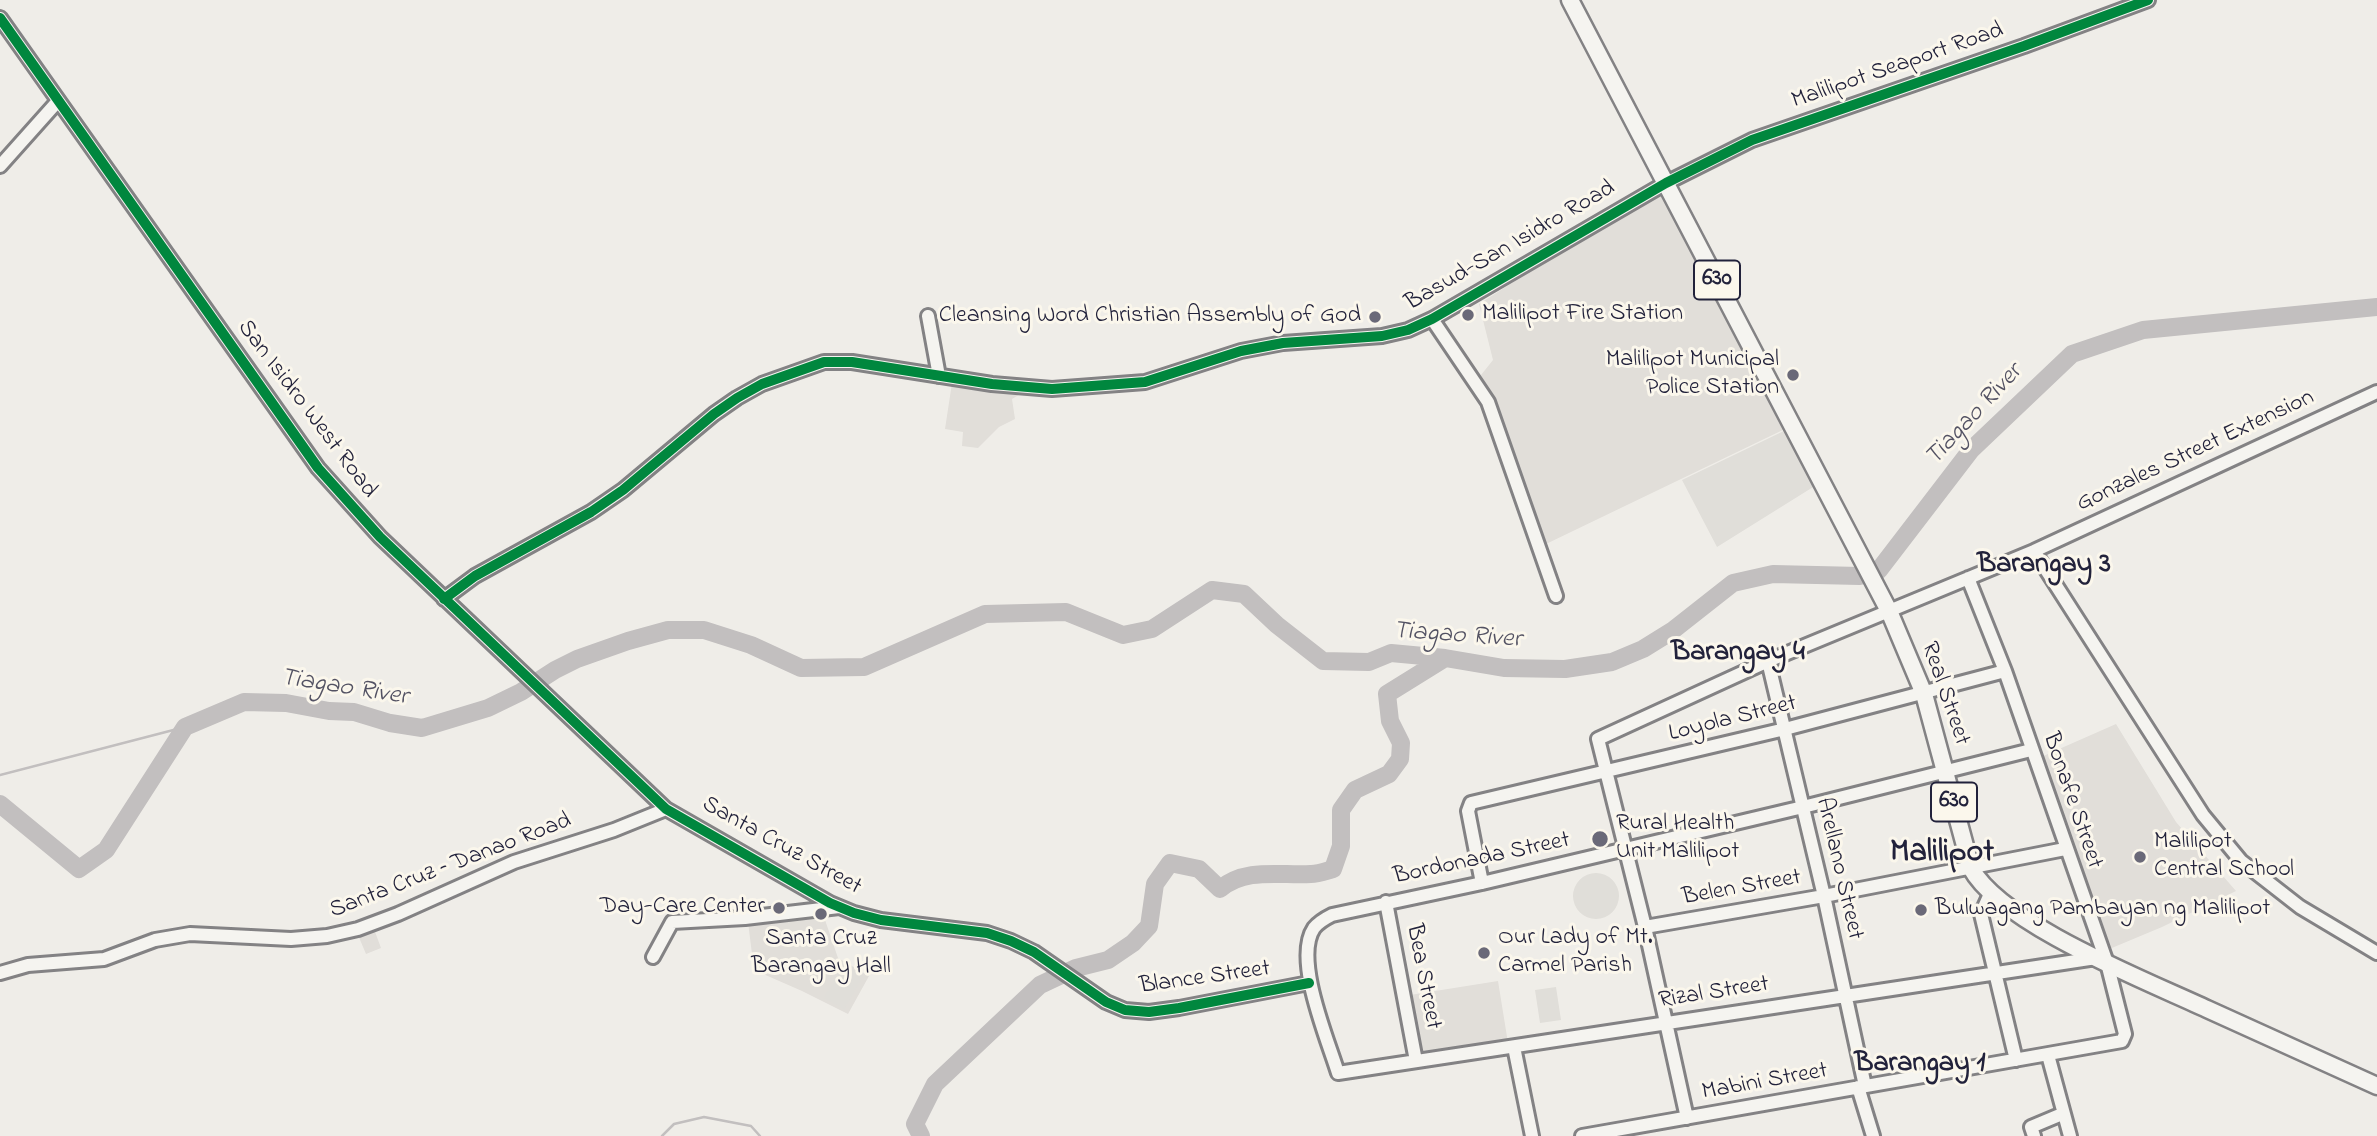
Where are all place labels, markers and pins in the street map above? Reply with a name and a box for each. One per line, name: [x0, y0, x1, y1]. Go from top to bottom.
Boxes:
place label: Malilipot Fire Station: [1482, 301, 1683, 329]
place label: Cleansing Word Christian Assembly of God: [939, 303, 1361, 331]
marker: Malilipot Fire Station: [1460, 307, 1476, 323]
marker: Cleansing Word Christian Assembly of God: [1367, 309, 1383, 325]
place label: Malilipot Municipal Police Station: [1606, 347, 1779, 403]
marker: Malilipot Municipal Police Station: [1785, 367, 1801, 383]
place label: Rural Health Unit Malilipot: [1616, 811, 1739, 867]
marker: Rural Health Unit Malilipot: [1590, 829, 1610, 849]
place label: Malilipot Central School: [2154, 829, 2294, 885]
marker: Malilipot Central School: [2132, 849, 2148, 865]
place label: Day-Care Center: [600, 894, 765, 922]
place label: Bulwagang Pambayan ng Malilipot: [1935, 896, 2270, 924]
marker: Day-Care Center: [771, 900, 787, 916]
marker: Bulwagang Pambayan ng Malilipot: [1913, 902, 1929, 918]
marker: Santa Cruz Barangay Hall: [813, 906, 829, 922]
place label: Our Lady of Mt. Carmel Parish: [1498, 925, 1653, 981]
place label: Santa Cruz Barangay Hall: [751, 926, 891, 982]
marker: Our Lady of Mt. Carmel Parish: [1476, 945, 1492, 961]

